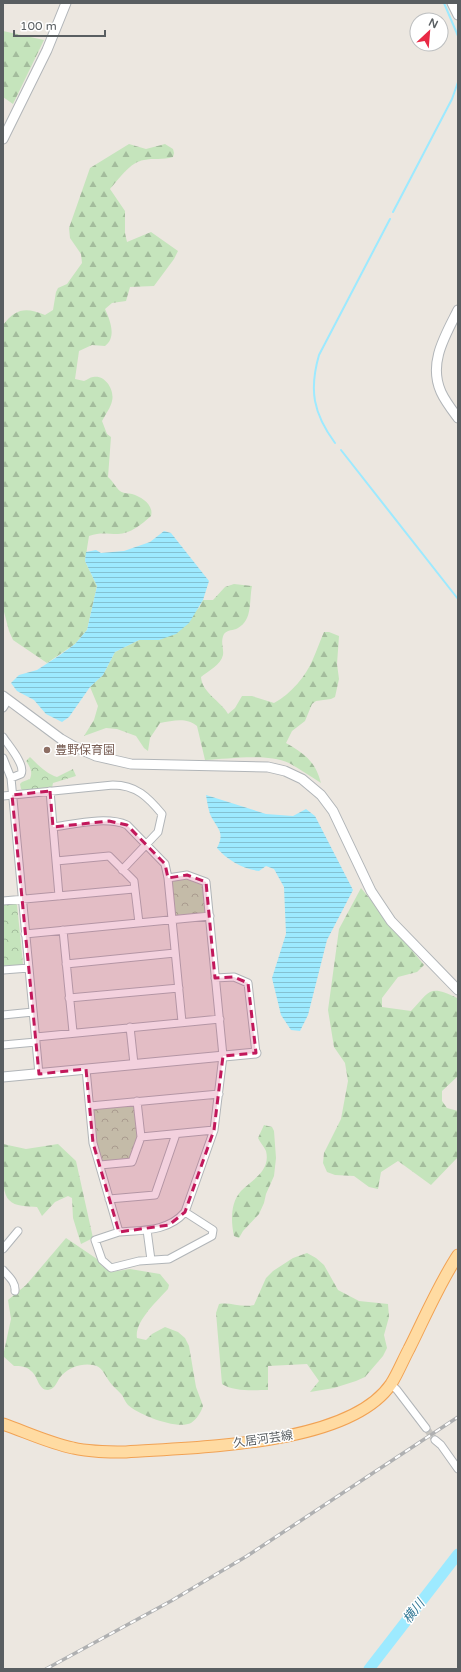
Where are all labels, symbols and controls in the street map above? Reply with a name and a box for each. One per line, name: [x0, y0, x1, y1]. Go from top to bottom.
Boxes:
scale bar: [14, 12, 105, 38]
north arrow: [409, 12, 449, 52]
text: N: [426, 16, 440, 31]
text: 100 m: [20, 19, 57, 33]
place label: 豊野保育園: [55, 743, 115, 757]
marker: 豊野保育園: [42, 745, 52, 755]
street label: 久居河芸線: [232, 1428, 294, 1450]
water label: 横川: [399, 1595, 429, 1627]

